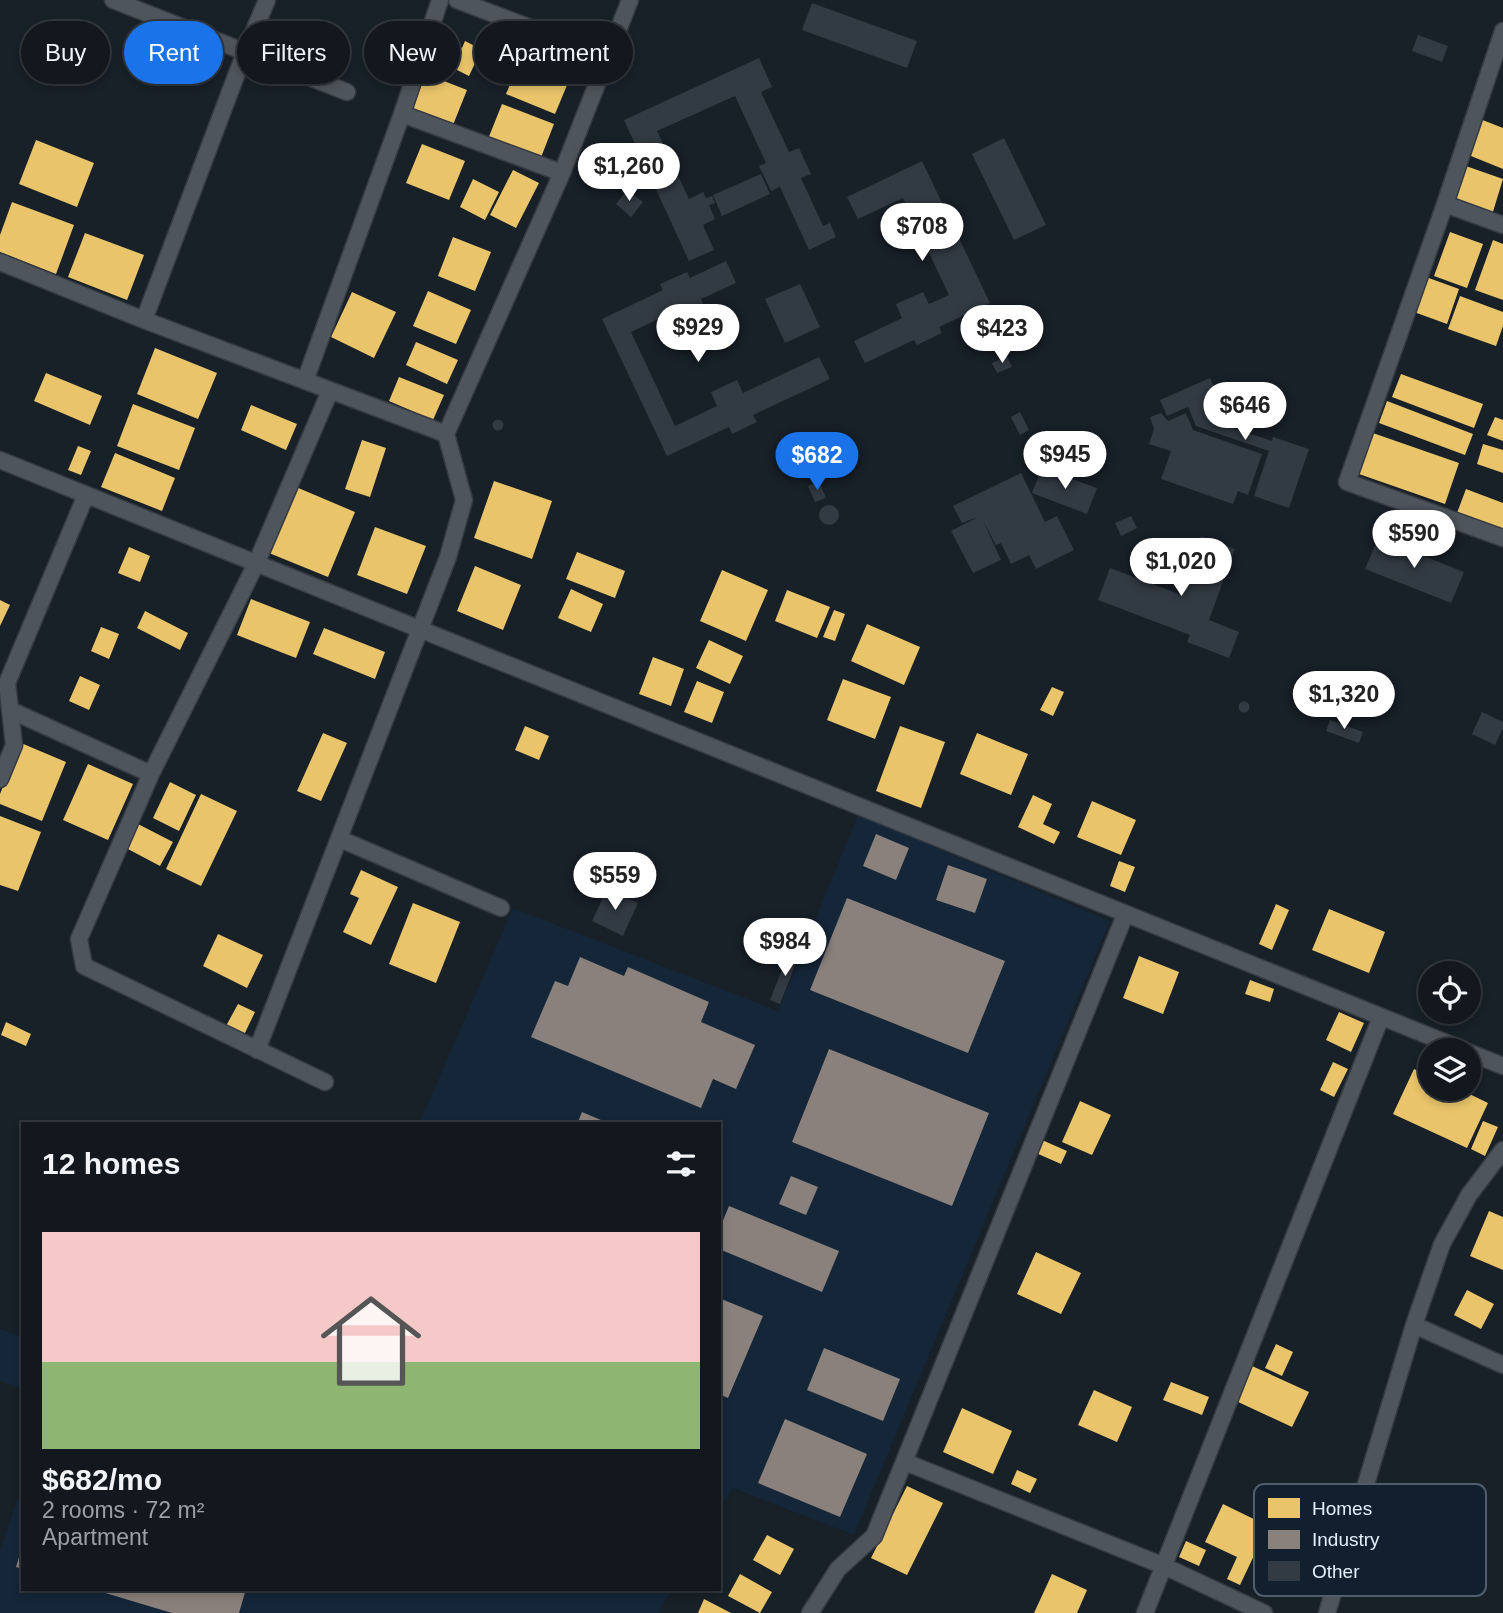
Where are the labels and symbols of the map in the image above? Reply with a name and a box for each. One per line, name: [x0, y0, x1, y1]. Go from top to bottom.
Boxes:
pin: $1,260: [572, 144, 686, 203]
pin: $708: [881, 204, 963, 263]
pin: $929: [657, 304, 739, 364]
pin: $423: [961, 306, 1043, 365]
pin: $646: [1204, 382, 1286, 442]
pin: $945: [1024, 432, 1106, 491]
pin: $682: [776, 433, 858, 492]
pin: $590: [1373, 510, 1455, 570]
pin: $1,020: [1124, 538, 1238, 598]
pin: $1,320: [1287, 672, 1401, 731]
pin: $559: [574, 852, 656, 912]
pin: $984: [744, 918, 826, 978]
legend: [1254, 1484, 1486, 1596]
text: Homes: [1312, 1498, 1372, 1519]
text: Industry: [1312, 1529, 1380, 1550]
text: Other: [1312, 1561, 1360, 1582]

